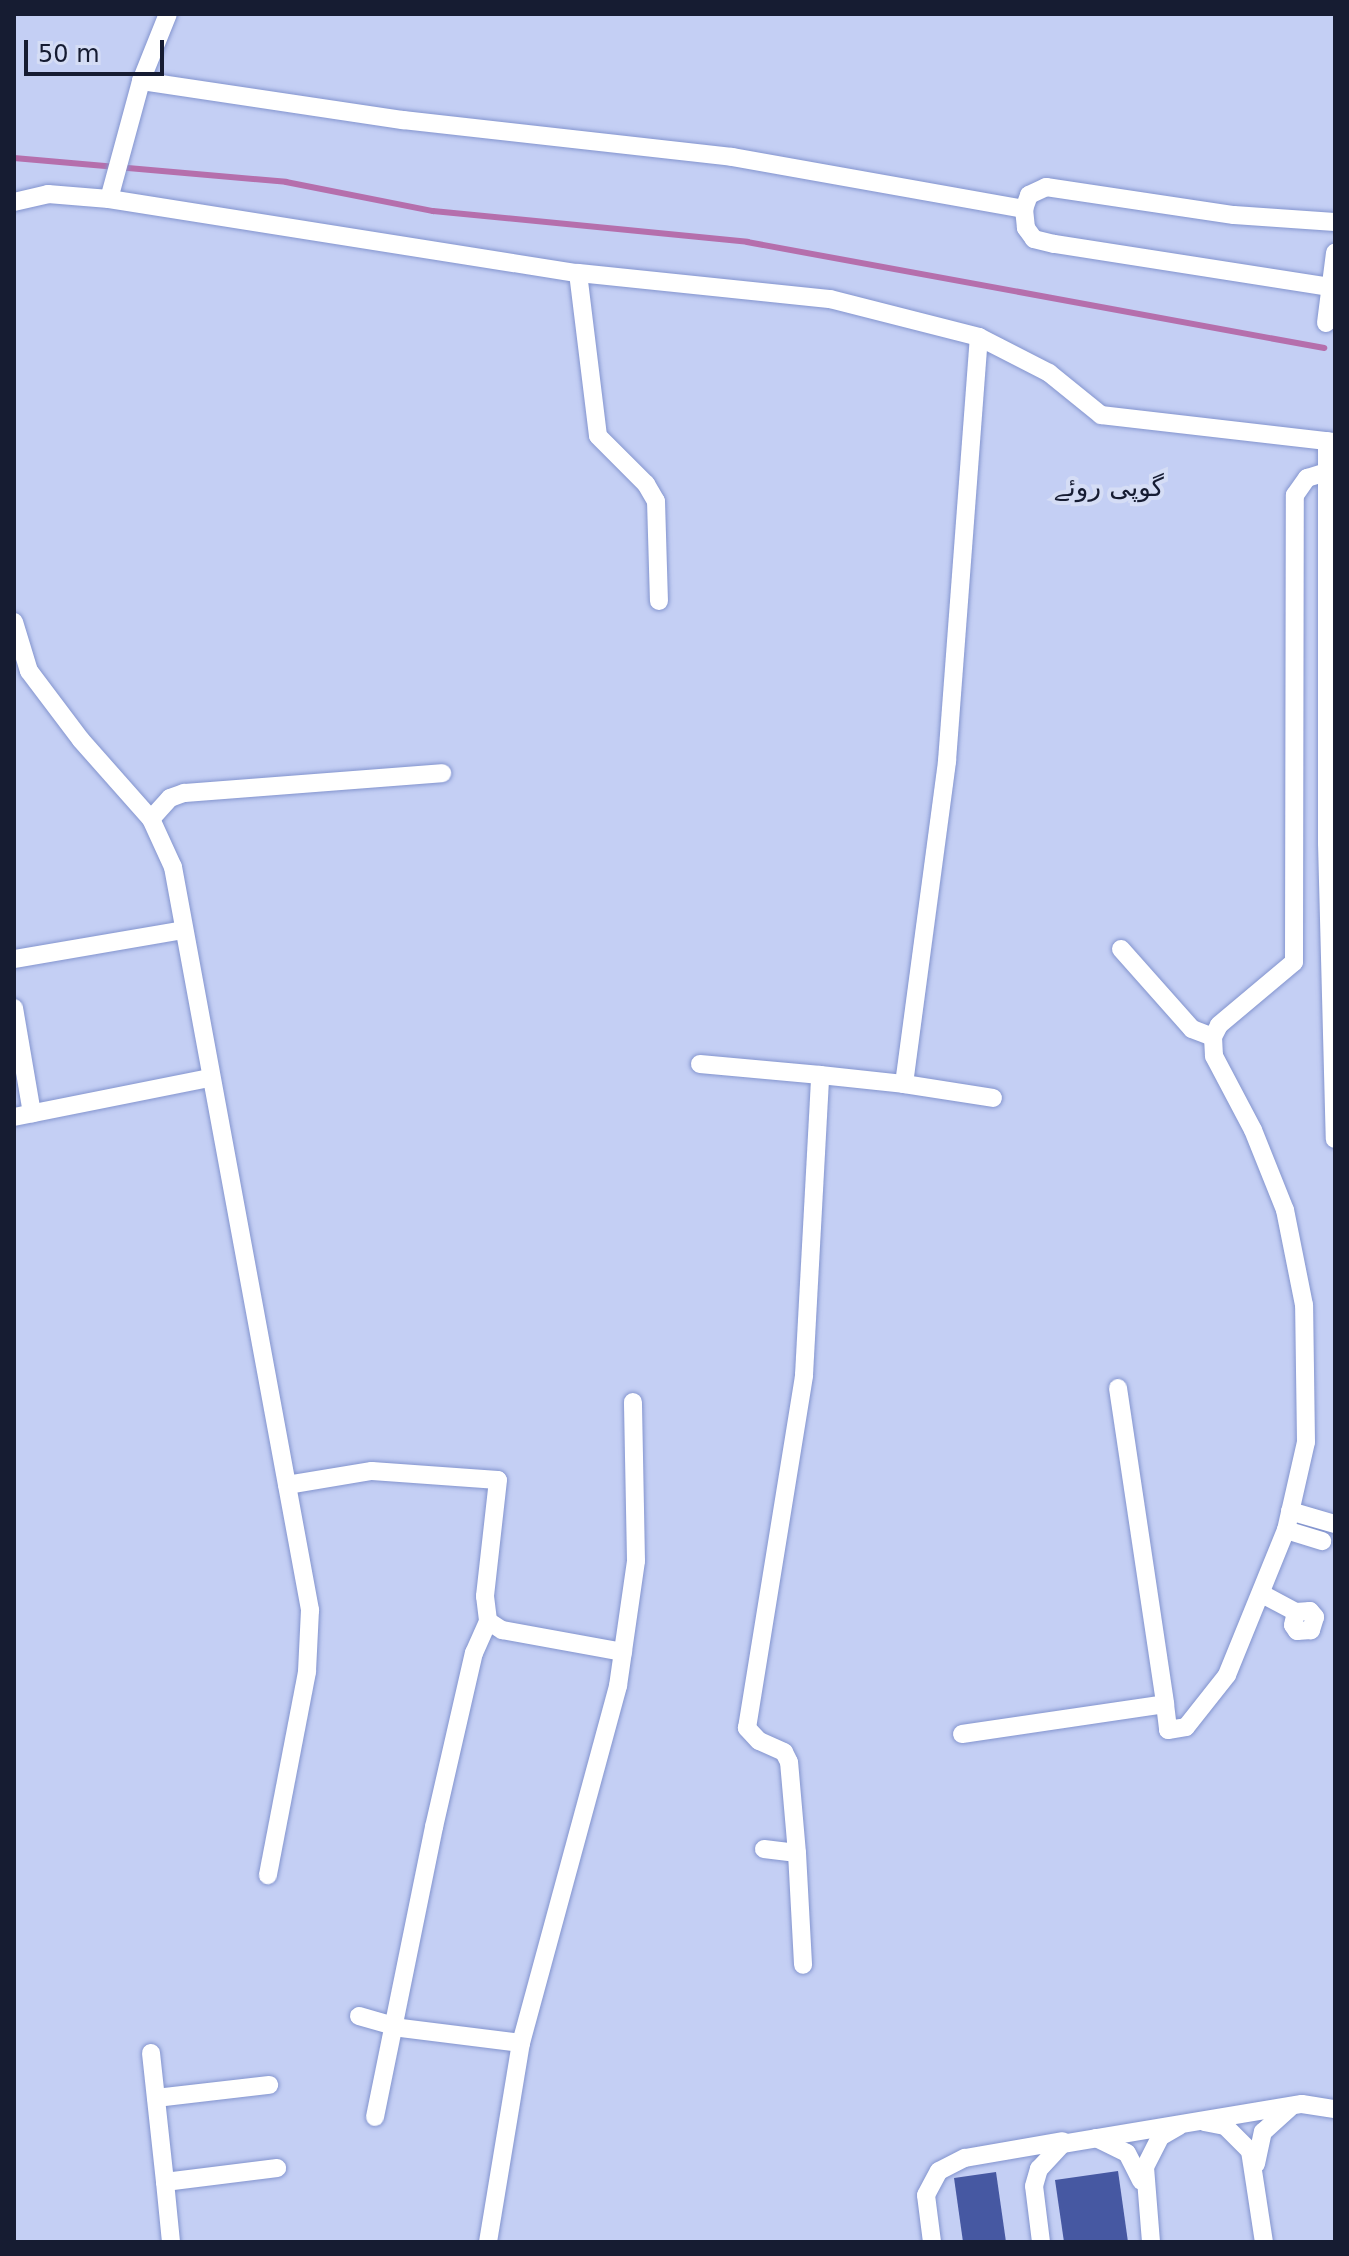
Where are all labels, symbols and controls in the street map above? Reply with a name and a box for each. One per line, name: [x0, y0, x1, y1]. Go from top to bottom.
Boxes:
scale bar: [28, 24, 168, 74]
text: 50 m: [38, 40, 100, 68]
district label: گوپی روئے: [1054, 472, 1164, 504]

